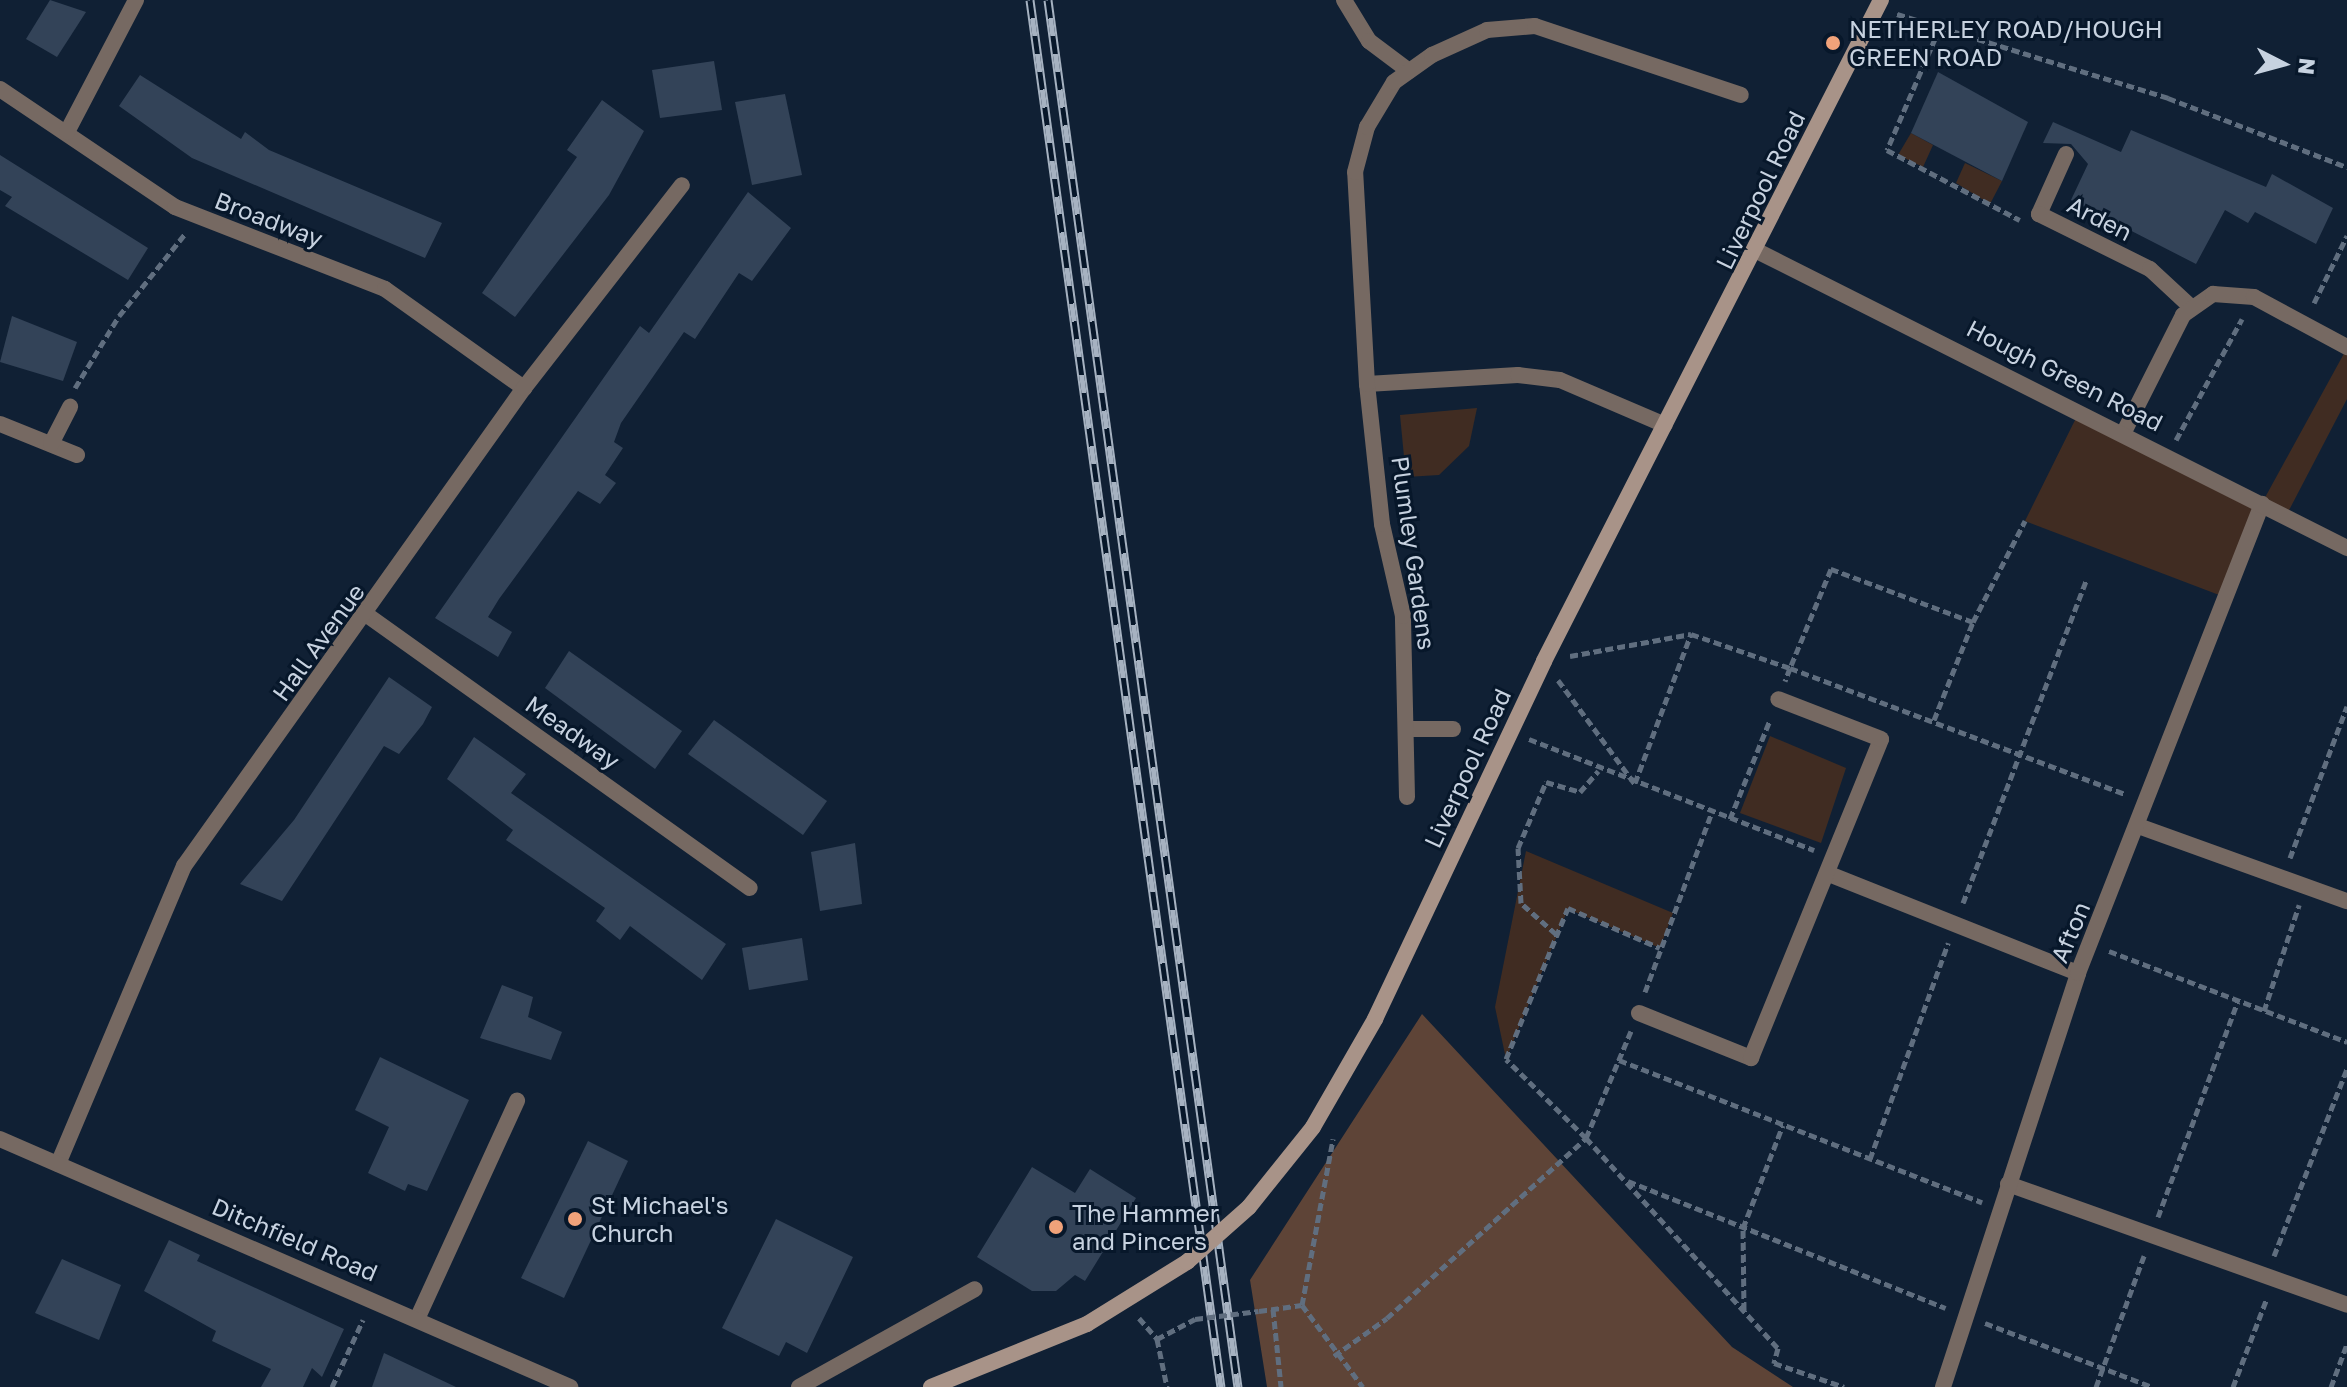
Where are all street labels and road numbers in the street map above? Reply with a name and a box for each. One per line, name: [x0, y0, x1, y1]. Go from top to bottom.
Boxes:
street label: Liverpool Road: [1709, 106, 1811, 274]
street label: Broadway: [211, 185, 327, 253]
street label: Arden: [2063, 190, 2137, 246]
street label: Hough Green Road: [1962, 313, 2168, 437]
street label: Plumley Gardens: [1386, 454, 1442, 652]
street label: Hall Avenue: [266, 578, 370, 706]
street label: Liverpool Road: [1418, 684, 1516, 852]
street label: Meadway: [520, 689, 626, 775]
street label: Afton: [2044, 897, 2096, 967]
street label: Ditchfield Road: [208, 1191, 382, 1287]

